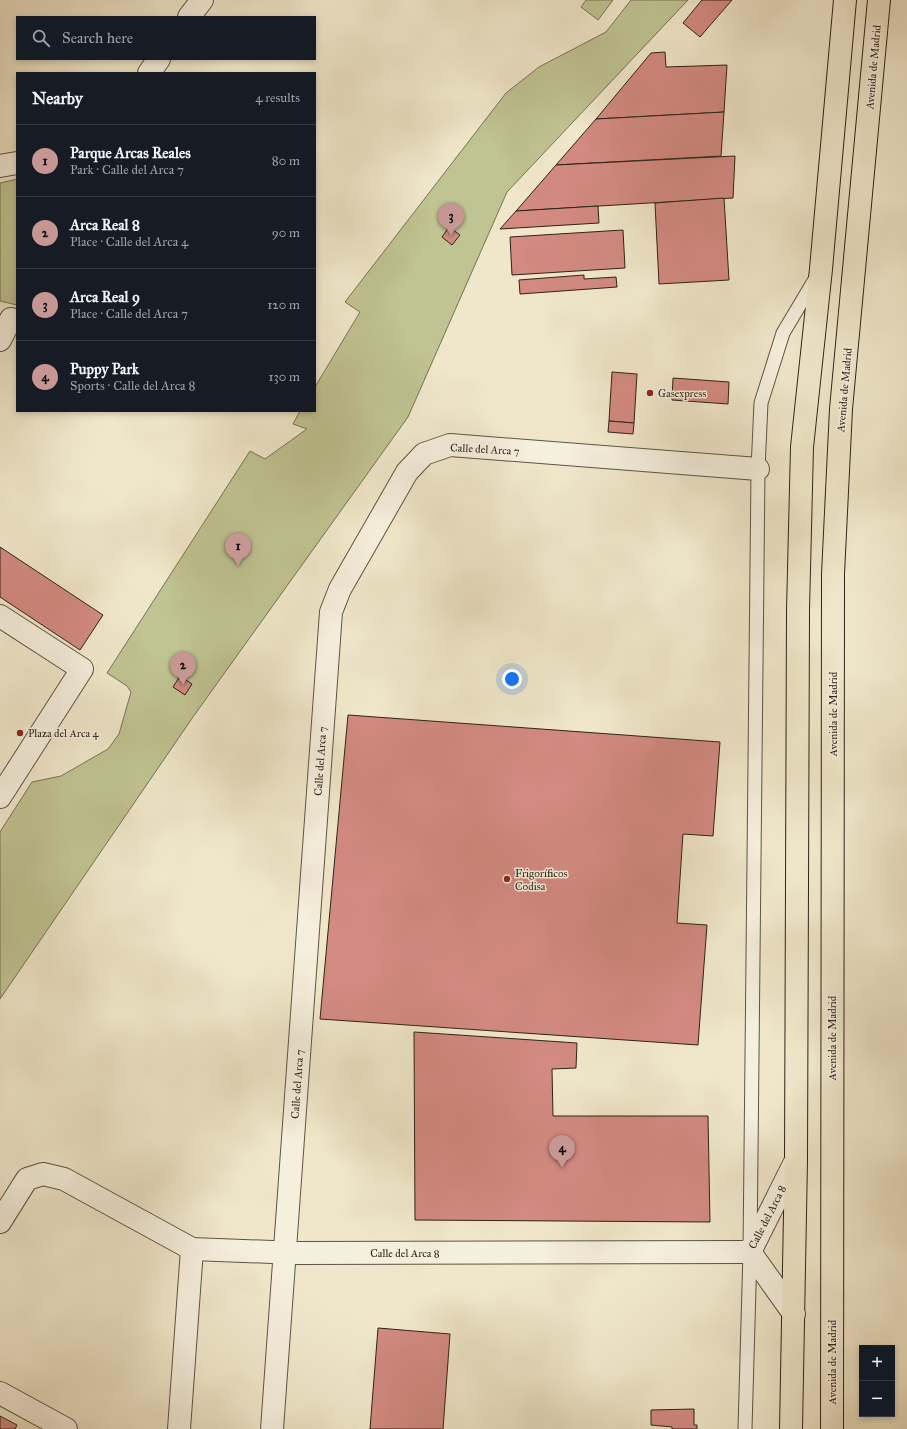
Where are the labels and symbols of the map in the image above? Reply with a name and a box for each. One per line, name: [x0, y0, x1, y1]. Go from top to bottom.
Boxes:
street label: Avenida de Madrid: [863, 24, 884, 111]
pin: 3: [438, 203, 464, 236]
street label: Avenida de Madrid: [834, 347, 855, 434]
place label: Gasexpress: [658, 387, 706, 400]
marker: Gasexpress: [645, 388, 655, 398]
street label: Calle del Arca 7: [450, 441, 520, 458]
pin: 1: [225, 533, 251, 566]
pin: 2: [170, 652, 196, 685]
your location: [502, 669, 522, 689]
street label: Avenida de Madrid: [827, 671, 840, 757]
street label: Calle del Arca 7: [312, 726, 329, 796]
place label: Plaza del Arca 4: [28, 727, 100, 740]
marker: Plaza del Arca 4: [15, 728, 25, 738]
place label: Frigoríficos Codisa: [515, 867, 568, 893]
marker: Frigoríficos Codisa: [502, 874, 512, 884]
street label: Avenida de Madrid: [826, 995, 839, 1081]
street label: Calle del Arca 7: [289, 1049, 306, 1119]
pin: 4: [549, 1135, 575, 1168]
street label: Calle del Arca 8: [746, 1183, 789, 1251]
street label: Calle del Arca 8: [370, 1247, 440, 1260]
street label: Avenida de Madrid: [826, 1319, 839, 1405]

